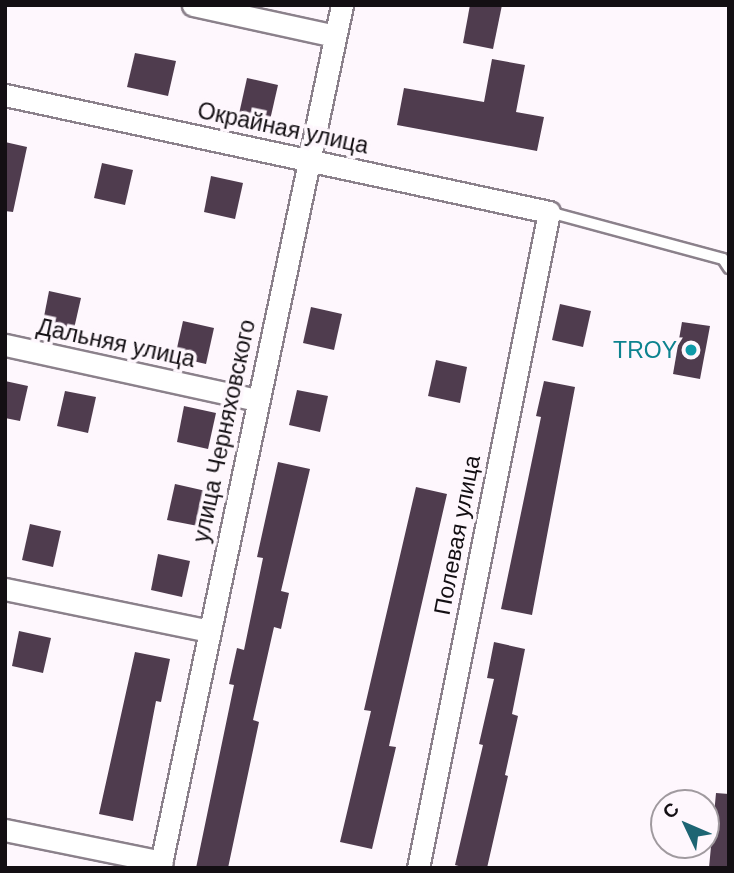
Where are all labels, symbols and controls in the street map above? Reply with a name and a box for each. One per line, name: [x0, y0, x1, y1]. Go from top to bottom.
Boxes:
street label: Окрайная улица: [195, 96, 371, 160]
street label: Дальняя улица: [34, 313, 198, 373]
street label: улица Черняховского: [187, 317, 261, 545]
place label: TROY: [613, 336, 677, 364]
marker: TROY: [683, 342, 699, 358]
street label: Полевая улица: [428, 453, 486, 617]
north arrow: [650, 789, 720, 859]
text: С: [659, 798, 683, 823]

